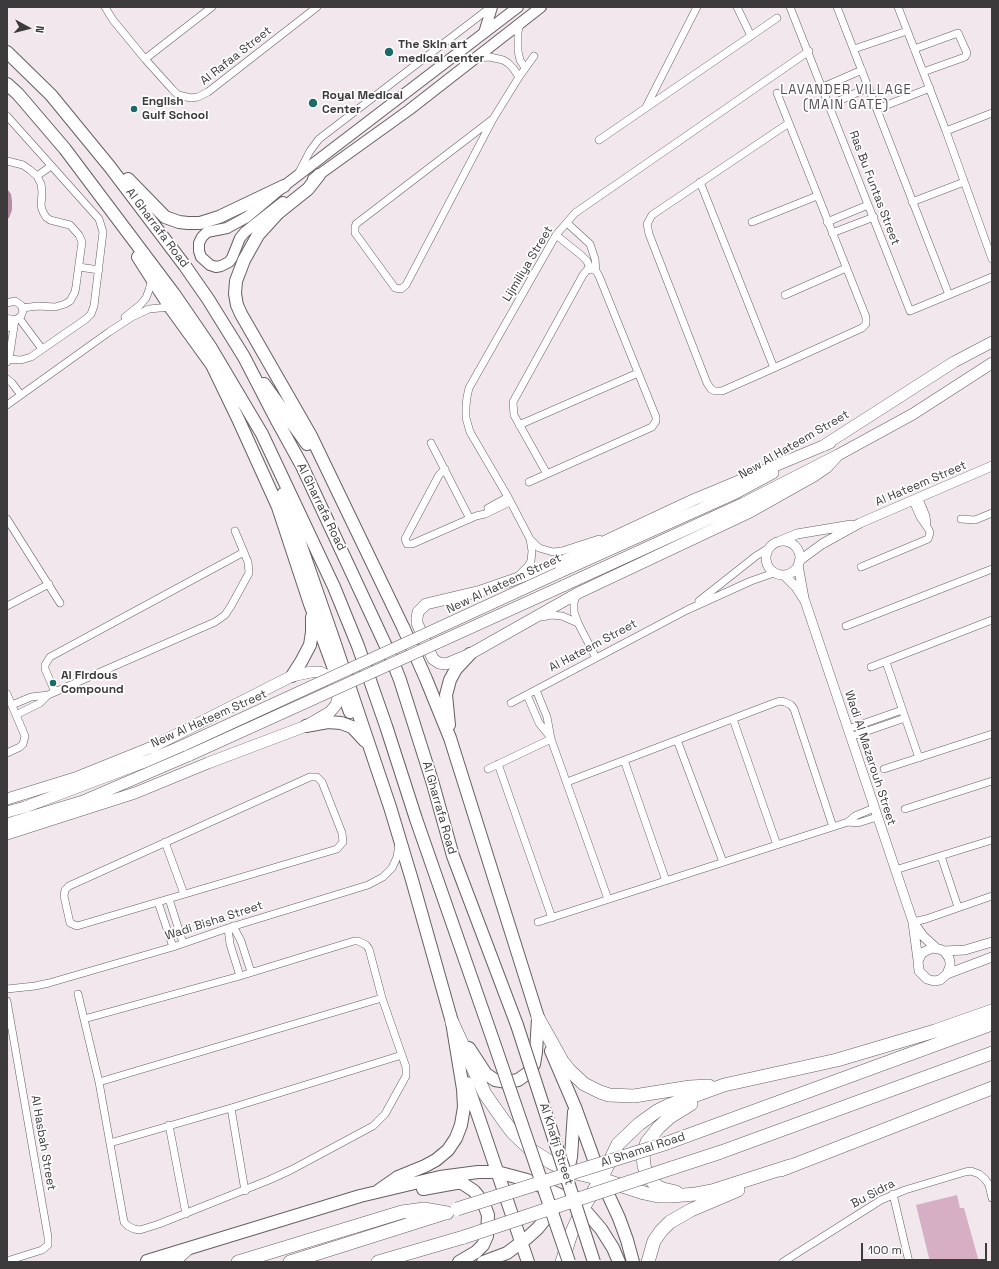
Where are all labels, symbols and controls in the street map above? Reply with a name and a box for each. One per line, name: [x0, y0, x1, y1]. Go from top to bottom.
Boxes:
north arrow: [8, 8, 48, 48]
street label: Al Rafaa Street: [198, 24, 274, 88]
text: N: [33, 25, 47, 34]
place label: The Skin art medical center: [398, 38, 484, 66]
marker: The Skin art medical center: [383, 46, 395, 58]
district label: LAVANDER VILLAGE (MAIN GATE): [780, 82, 912, 113]
place label: Royal Medical Center: [322, 89, 403, 117]
place label: English Gulf School: [142, 95, 208, 123]
marker: Royal Medical Center: [307, 97, 319, 109]
marker: English Gulf School: [129, 104, 139, 114]
street label: Ras Bu Funtas Street: [845, 129, 903, 247]
street label: Al Gharrafa Road: [122, 185, 192, 271]
street label: Lijmiliya Street: [500, 224, 556, 304]
street label: New Al Hateem Street: [736, 407, 852, 483]
street label: Al Hateem Street: [873, 458, 969, 510]
street label: Al Gharrafa Road: [294, 461, 348, 553]
street label: New Al Hateem Street: [444, 551, 564, 617]
street label: Al Hateem Street: [547, 617, 639, 675]
place label: Al Firdous Compound: [61, 669, 124, 697]
marker: Al Firdous Compound: [48, 678, 58, 688]
street label: New Al Hateem Street: [149, 687, 269, 751]
street label: Wadi Al Mazarouh Street: [841, 689, 899, 827]
street label: Al Gharrafa Road: [419, 760, 459, 856]
street label: Wadi Bisha Street: [163, 898, 265, 944]
street label: Al Hasbah Street: [28, 1094, 58, 1192]
street label: Al Khafji Street: [536, 1101, 576, 1187]
street label: Al Shamal Road: [599, 1130, 687, 1170]
street label: Bu Sidra: [849, 1176, 897, 1212]
scale bar: [863, 1235, 989, 1261]
text: 100 m: [868, 1242, 902, 1258]

